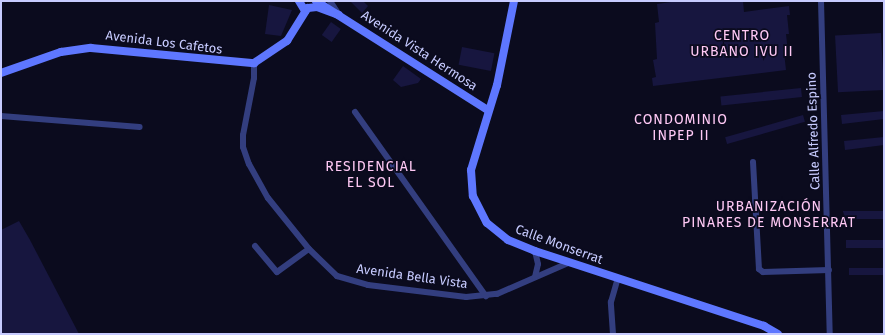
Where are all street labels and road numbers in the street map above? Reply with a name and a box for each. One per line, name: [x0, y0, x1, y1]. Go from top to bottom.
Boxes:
street label: Avenida Vista Hermosa: [358, 8, 480, 94]
street label: Avenida Los Cafetos: [105, 28, 223, 58]
street label: Calle Alfredo Espino: [804, 72, 824, 190]
street label: Calle Monserrat: [513, 222, 605, 268]
street label: Avenida Bella Vista: [355, 261, 469, 293]

